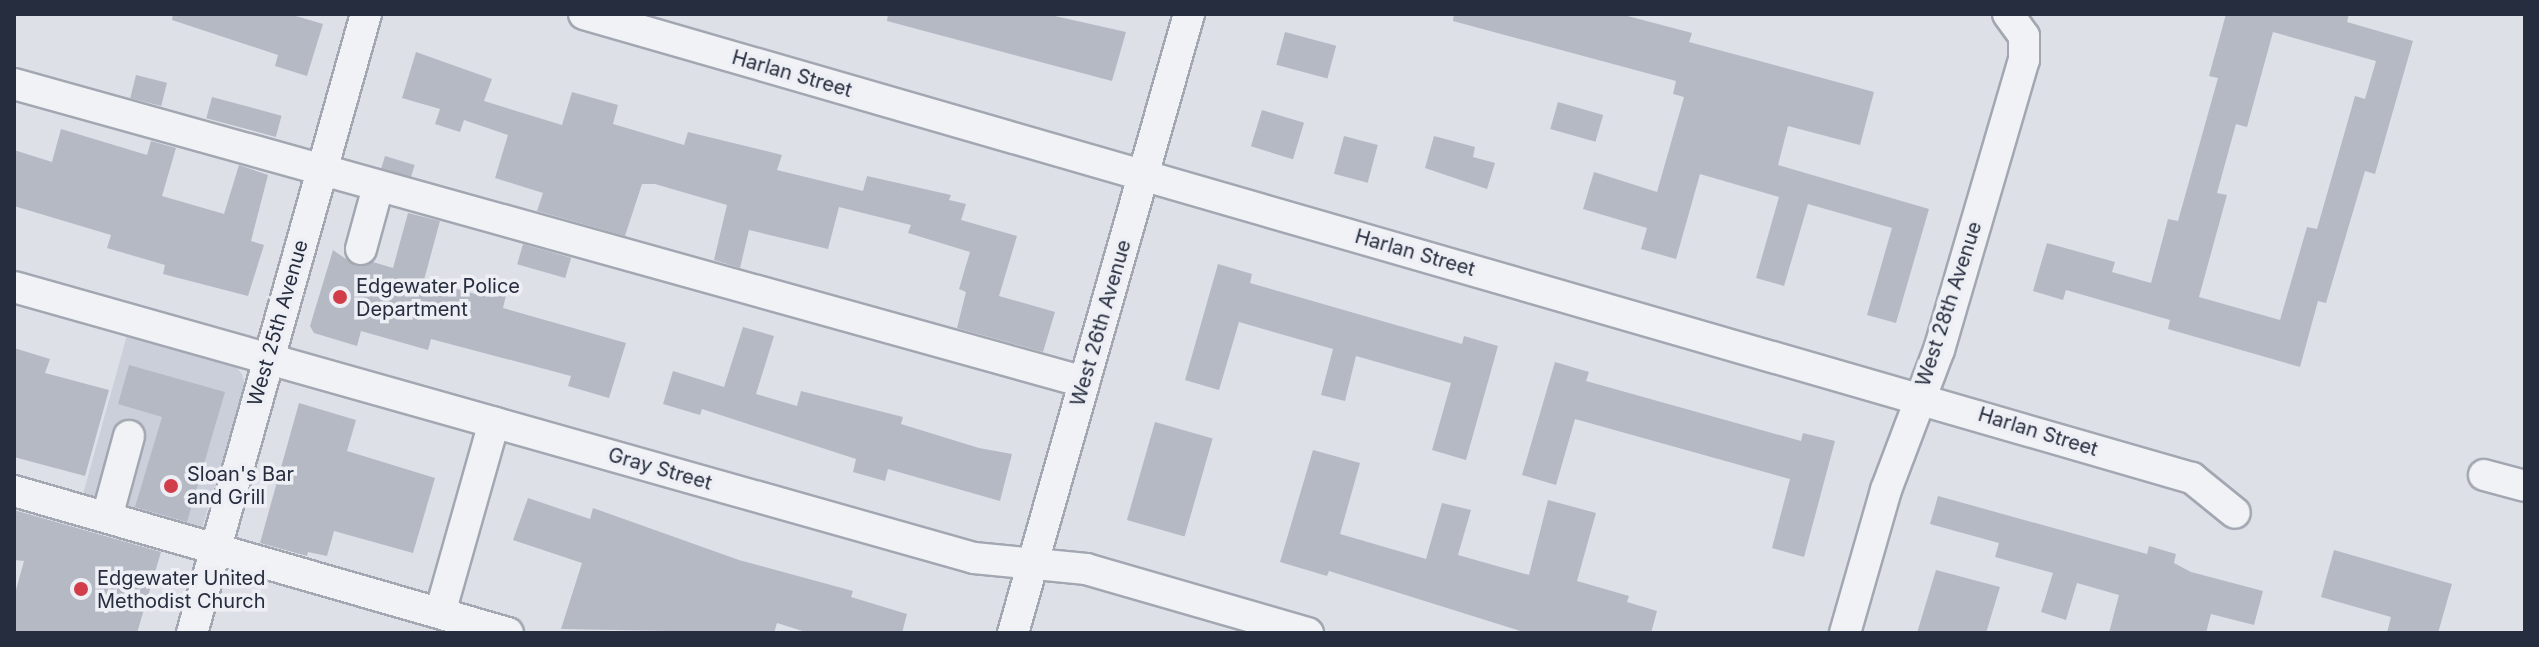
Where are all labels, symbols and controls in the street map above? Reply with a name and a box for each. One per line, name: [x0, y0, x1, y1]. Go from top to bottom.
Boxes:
street label: Harlan Street: [729, 45, 855, 103]
street label: West 28th Avenue: [1911, 219, 1987, 389]
street label: Harlan Street: [1352, 224, 1478, 282]
street label: West 25th Avenue: [243, 237, 313, 409]
street label: West 26th Avenue: [1066, 237, 1136, 409]
place label: Edgewater Police Department: [356, 274, 520, 321]
marker: Edgewater Police Department: [331, 288, 349, 306]
street label: Harlan Street: [1975, 402, 2101, 462]
street label: Gray Street: [605, 443, 715, 495]
place label: Sloan's Bar and Grill: [187, 462, 294, 509]
marker: Sloan's Bar and Grill: [162, 477, 180, 495]
place label: Edgewater United Methodist Church: [97, 566, 266, 613]
marker: Edgewater United Methodist Church: [72, 580, 90, 598]

